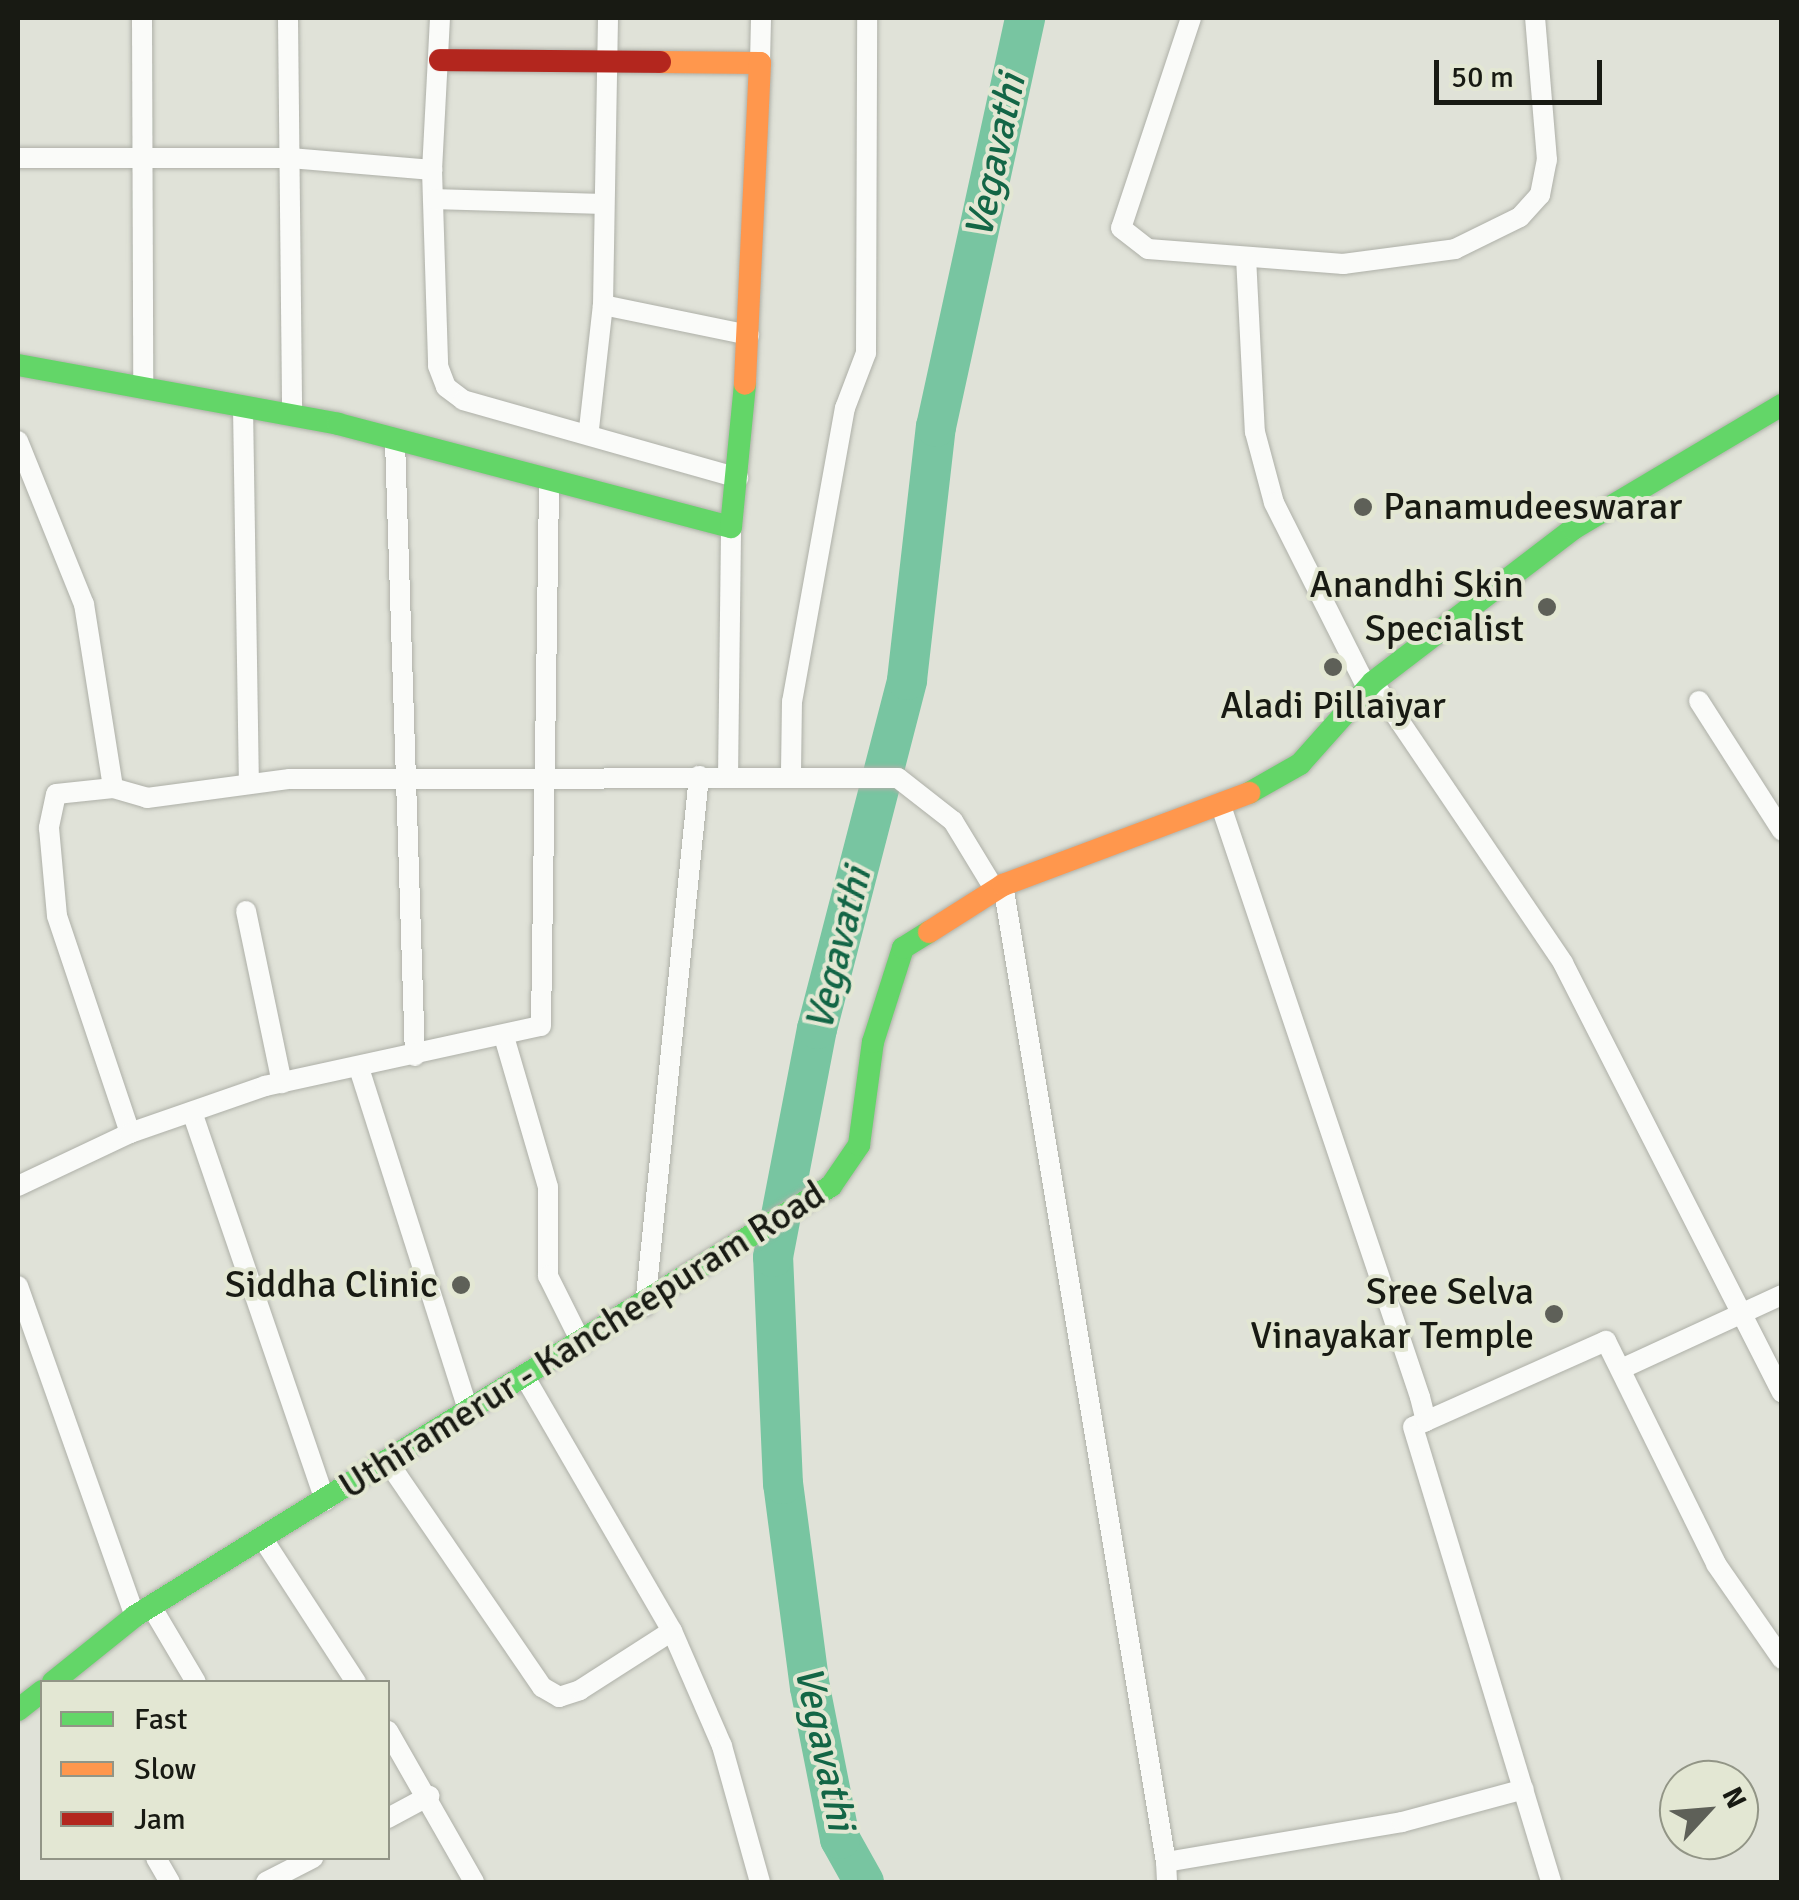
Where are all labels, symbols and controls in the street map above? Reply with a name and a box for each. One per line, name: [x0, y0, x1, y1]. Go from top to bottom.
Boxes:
scale bar: [1439, 40, 1606, 102]
text: 50 m: [1451, 59, 1514, 96]
water label: Vegavathi: [954, 70, 1036, 242]
place label: Panamudeeswarar: [1383, 484, 1682, 530]
marker: Panamudeeswarar: [1352, 496, 1374, 518]
place label: Anandhi Skin Specialist: [1310, 562, 1524, 652]
marker: Anandhi Skin Specialist: [1534, 594, 1560, 620]
marker: Aladi Pillaiyar: [1322, 656, 1344, 678]
place label: Aladi Pillaiyar: [1220, 683, 1446, 729]
water label: Vegavathi: [795, 862, 881, 1036]
street label: Uthiramerur - Kancheepuram Road: [331, 1171, 833, 1509]
place label: Siddha Clinic: [225, 1262, 438, 1308]
place label: Sree Selva Vinayakar Temple: [1250, 1269, 1534, 1358]
marker: Siddha Clinic: [448, 1272, 474, 1298]
marker: Sree Selva Vinayakar Temple: [1543, 1303, 1565, 1325]
water label: Vegavathi: [784, 1662, 866, 1834]
legend: [40, 1680, 390, 1860]
text: Fast: [134, 1701, 187, 1738]
text: Slow: [134, 1751, 196, 1788]
north arrow: [1659, 1760, 1759, 1860]
text: N: [1715, 1782, 1754, 1814]
text: Jam: [134, 1801, 186, 1838]

